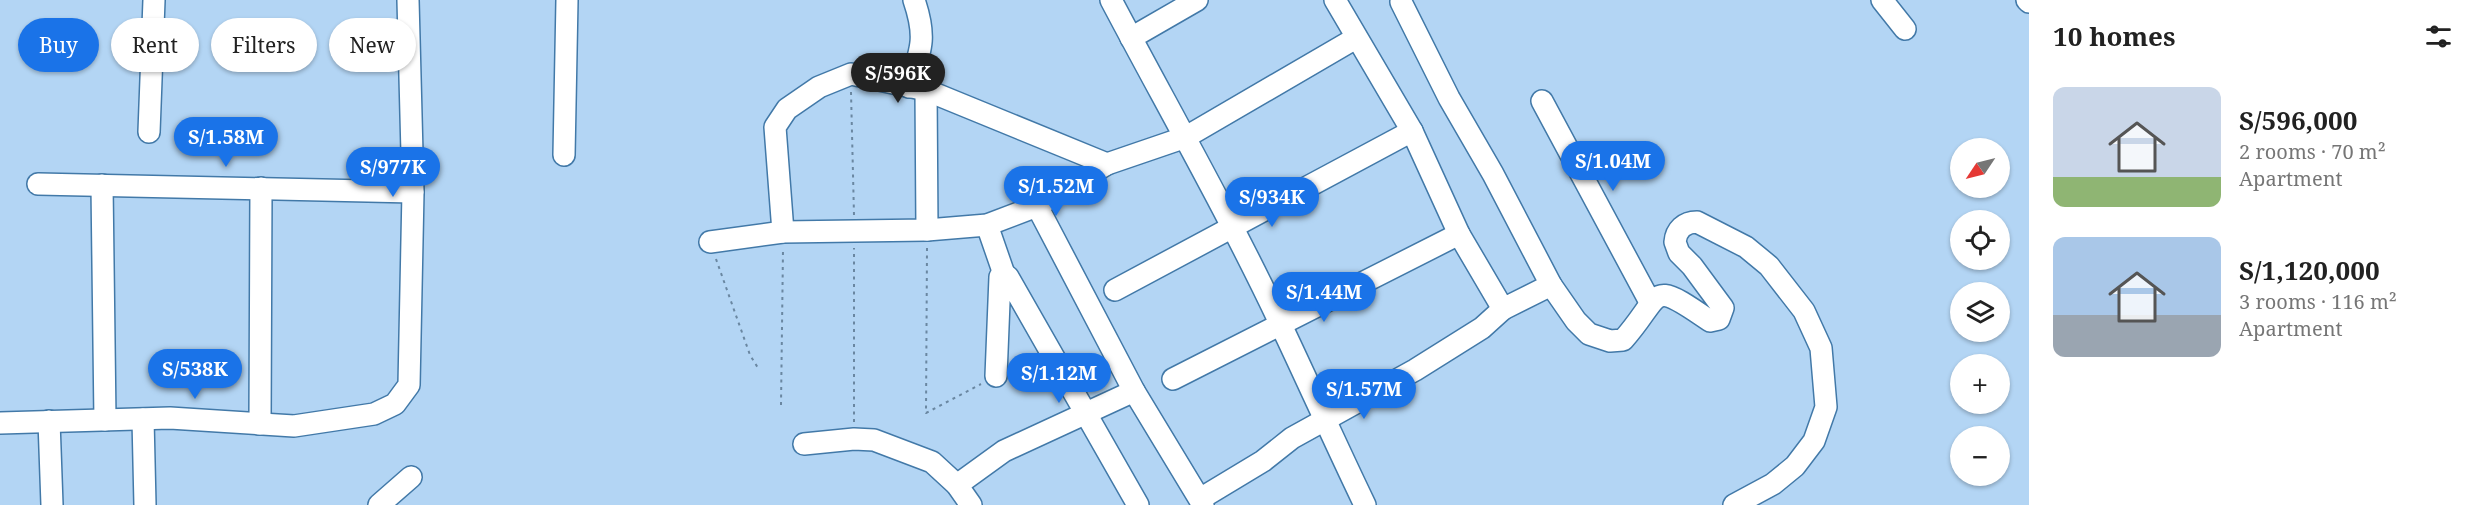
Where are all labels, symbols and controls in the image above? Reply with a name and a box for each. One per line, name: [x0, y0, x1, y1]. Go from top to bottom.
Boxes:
chip: Buy: [18, 18, 99, 72]
chip: Rent: [111, 18, 199, 72]
chip: Filters: [211, 18, 317, 72]
chip: New: [329, 18, 416, 72]
text: 10 homes: [2053, 18, 2175, 54]
icon: filters: [2422, 20, 2455, 53]
pin: S/596K: [849, 53, 947, 104]
text: S/596K: [865, 59, 931, 86]
text: S/596,000: [2239, 102, 2357, 138]
icon: home: [2101, 111, 2173, 183]
pin: S/1.58M: [171, 117, 281, 168]
text: S/1.58M: [188, 123, 264, 150]
north arrow: [1950, 138, 2010, 198]
map controls: [1950, 138, 2010, 486]
text: 2 rooms · 70 m²: [2239, 138, 2386, 165]
pin: S/1.04M: [1558, 141, 1668, 192]
pin: S/977K: [344, 147, 442, 198]
text: S/1.04M: [1575, 147, 1651, 174]
text: S/977K: [360, 153, 426, 180]
text: Apartment: [2239, 165, 2343, 192]
pin: S/1.52M: [1001, 166, 1111, 217]
text: S/1.52M: [1018, 172, 1094, 199]
pin: S/934K: [1223, 177, 1321, 228]
text: S/934K: [1239, 183, 1305, 210]
button: locate: [1950, 210, 2010, 270]
text: S/1,120,000: [2239, 252, 2380, 288]
icon: home: [2101, 261, 2173, 333]
pin: S/1.44M: [1269, 272, 1379, 323]
text: S/1.44M: [1286, 278, 1362, 305]
button: layers: [1950, 282, 2010, 342]
text: 3 rooms · 116 m²: [2239, 288, 2397, 315]
text: Apartment: [2239, 315, 2343, 342]
pin: S/538K: [146, 349, 244, 400]
pin: S/1.12M: [1004, 353, 1114, 404]
button: +: [1950, 354, 2010, 414]
text: S/538K: [162, 355, 228, 382]
text: S/1.12M: [1021, 359, 1097, 386]
pin: S/1.57M: [1309, 369, 1419, 420]
text: S/1.57M: [1326, 375, 1402, 402]
button: −: [1950, 426, 2010, 486]

